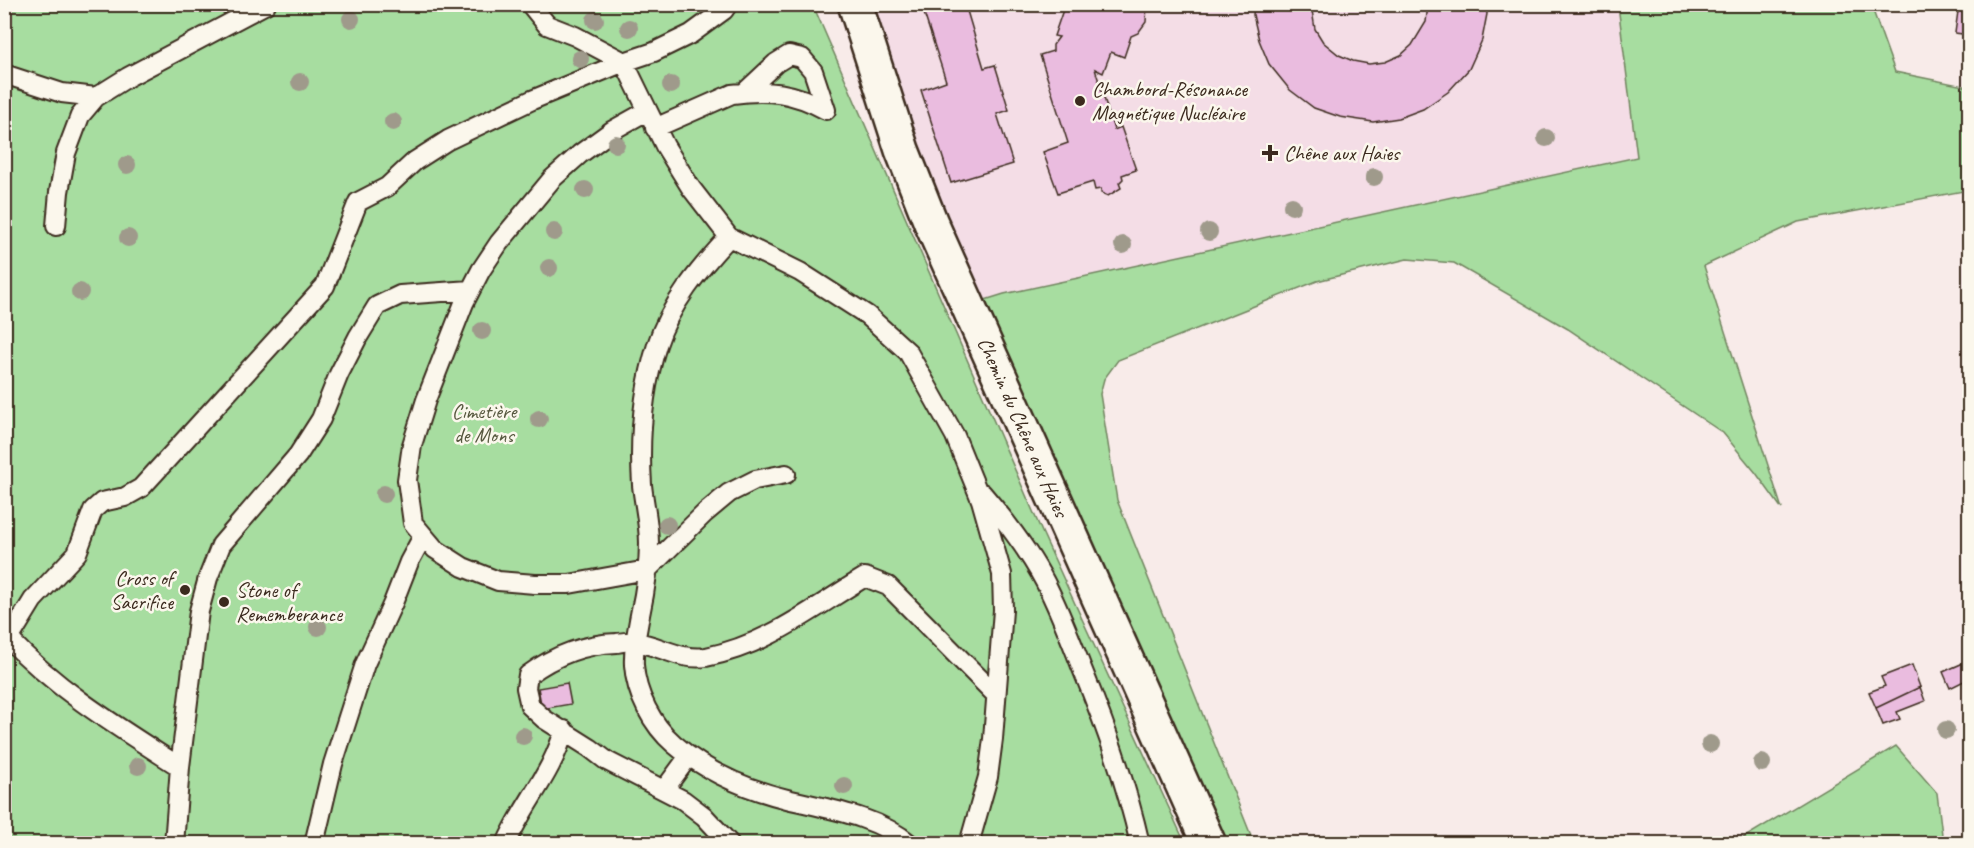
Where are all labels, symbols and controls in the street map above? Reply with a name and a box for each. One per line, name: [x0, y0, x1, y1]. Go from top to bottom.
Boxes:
place label: Chambord-Résonance Magnétique Nucléaire: [1092, 76, 1248, 126]
marker: Chambord-Résonance Magnétique Nucléaire: [1073, 94, 1087, 108]
place label: Chêne aux Haies: [1284, 140, 1401, 166]
marker: Chêne aux Haies: [1261, 144, 1279, 162]
street label: Chemin du Chêne aux Haies: [972, 333, 1075, 523]
park label: Cimetière de Mons: [452, 398, 518, 448]
place label: Cross of Sacrifice: [111, 565, 178, 615]
place label: Stone of Rememberance: [236, 577, 343, 627]
marker: Cross of Sacrifice: [178, 583, 192, 597]
marker: Stone of Rememberance: [217, 595, 231, 609]

